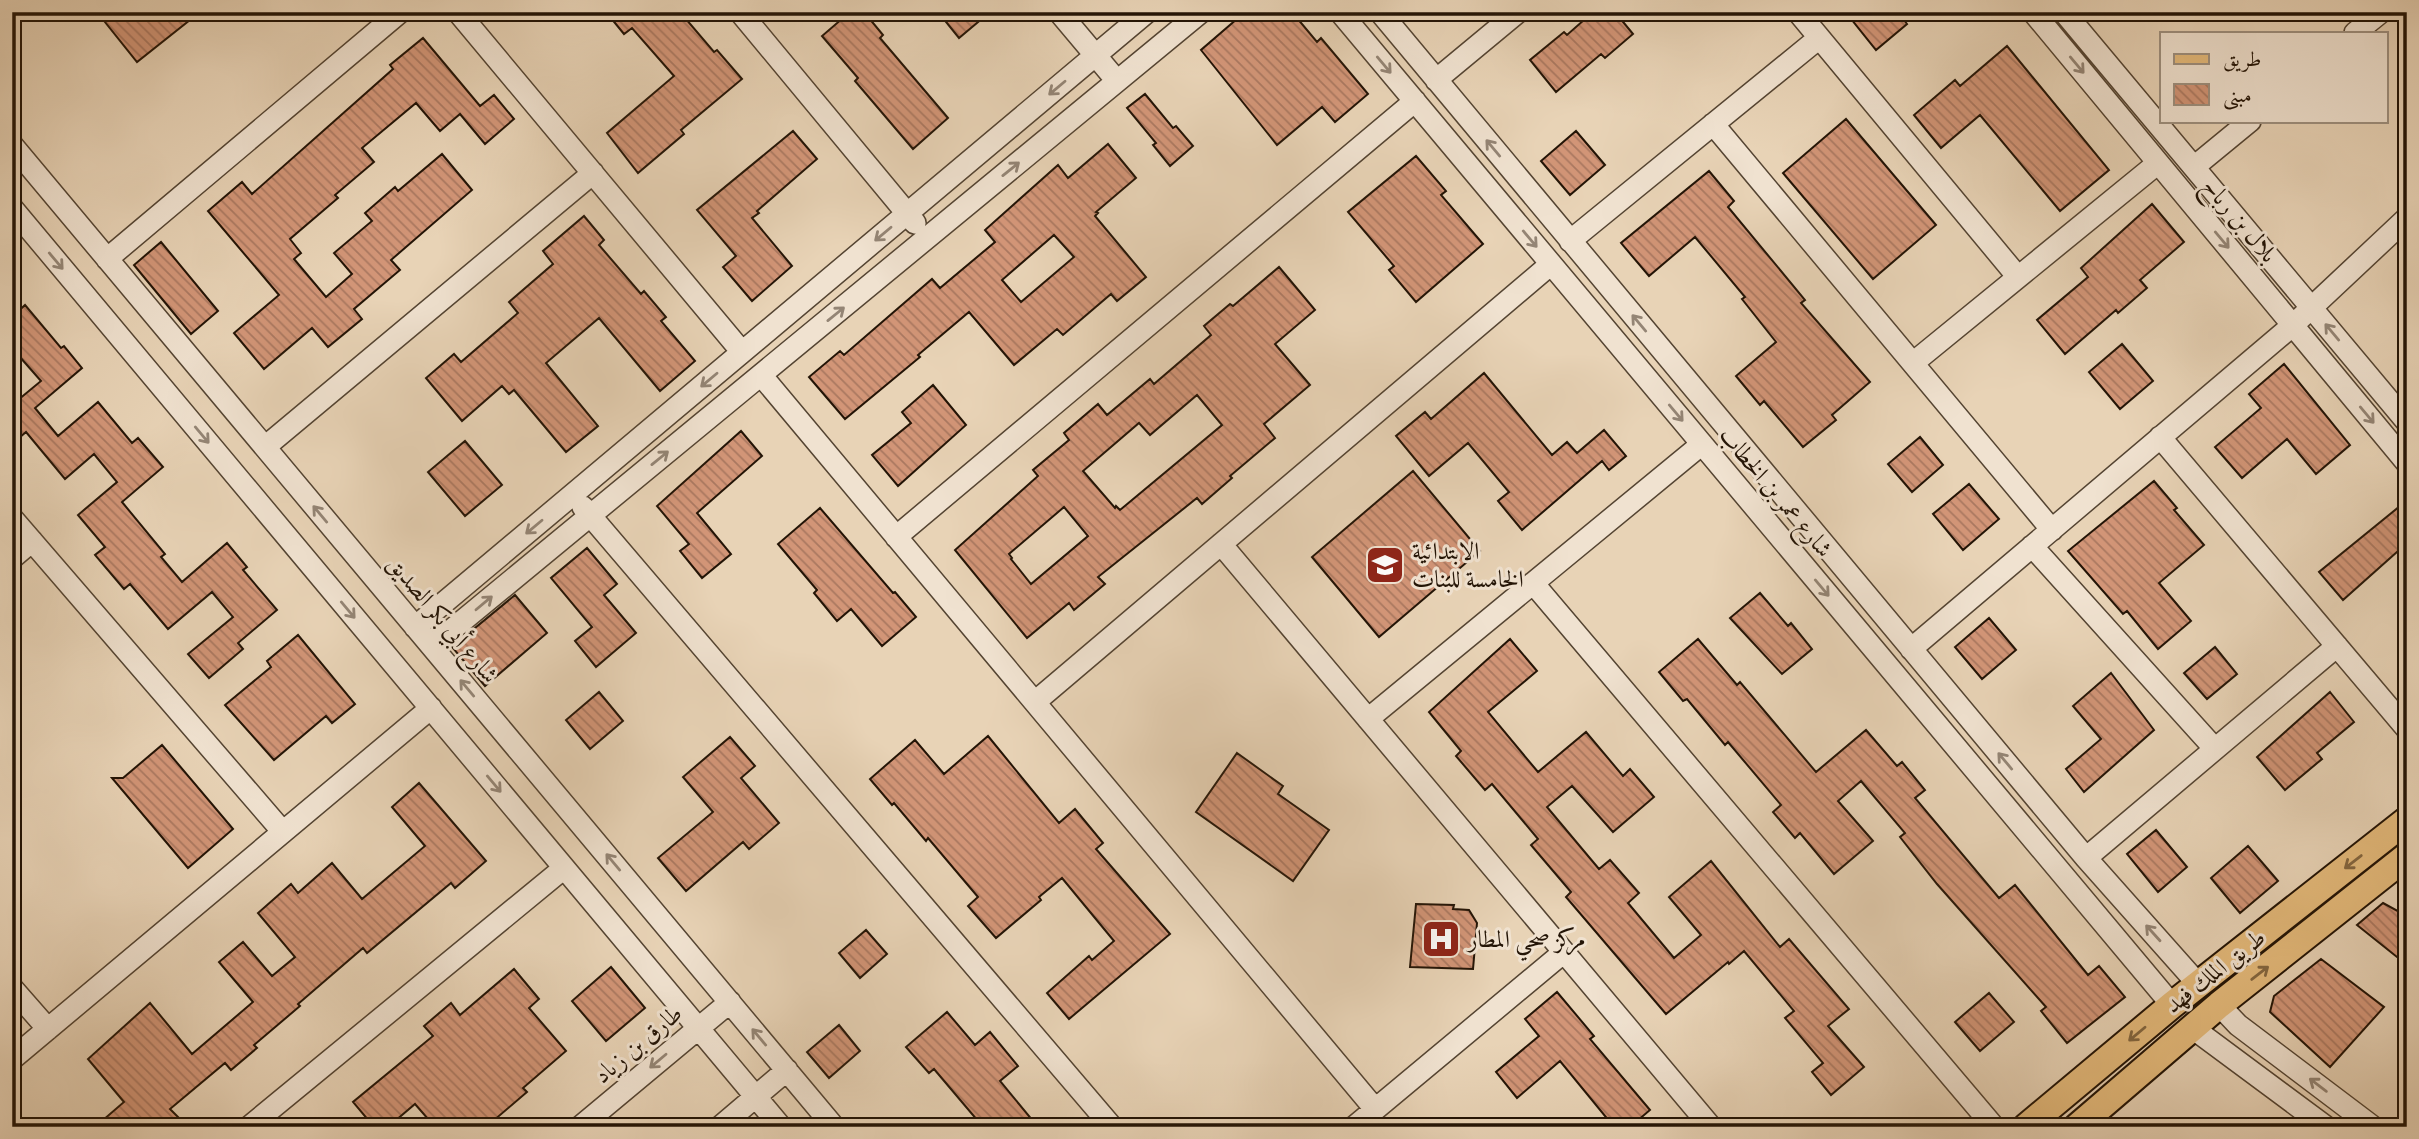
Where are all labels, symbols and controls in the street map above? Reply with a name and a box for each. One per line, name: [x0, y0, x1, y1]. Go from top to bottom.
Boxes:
legend: [2160, 32, 2388, 122]
text: طريق: [2223, 47, 2261, 72]
one-way arrow: [1376, 55, 1392, 73]
one-way arrow: [2069, 55, 2084, 73]
one-way arrow: [1049, 80, 1067, 96]
text: مبنى: [2223, 83, 2252, 110]
one-way arrow: [1485, 140, 1501, 158]
one-way arrow: [1002, 161, 1020, 177]
street label: بلال بن رباح: [2191, 172, 2283, 272]
one-way arrow: [874, 226, 892, 242]
one-way arrow: [1522, 229, 1538, 247]
one-way arrow: [2214, 230, 2230, 248]
one-way arrow: [48, 251, 64, 269]
one-way arrow: [826, 306, 844, 321]
one-way arrow: [1631, 314, 1647, 332]
one-way arrow: [2324, 323, 2340, 341]
one-way arrow: [700, 372, 718, 388]
one-way arrow: [1668, 404, 1684, 422]
one-way arrow: [2359, 405, 2375, 423]
street label: شارع عمر بن الخطاب: [1709, 421, 1839, 567]
one-way arrow: [194, 426, 210, 444]
one-way arrow: [651, 450, 669, 466]
one-way arrow: [313, 505, 328, 523]
one-way arrow: [526, 519, 544, 534]
place label: الابتدائية الخامسة للبنات: [1412, 537, 1524, 593]
school or university icon: الابتدائية الخامسة للبنات: [1364, 544, 1406, 586]
street label: شارع أبي بكر الصديق: [377, 548, 507, 692]
one-way arrow: [1814, 578, 1830, 596]
one-way arrow: [475, 595, 493, 611]
one-way arrow: [340, 600, 356, 618]
one-way arrow: [459, 679, 475, 697]
one-way arrow: [1997, 752, 2012, 770]
one-way arrow: [486, 775, 502, 793]
one-way arrow: [605, 854, 620, 872]
one-way arrow: [2345, 854, 2363, 870]
hospital icon: مركز صحي المطار: [1420, 918, 1462, 960]
street label: طريق الملك فهد: [2159, 923, 2271, 1020]
one-way arrow: [2145, 924, 2161, 942]
place label: مركز صحي المطار: [1466, 925, 1586, 962]
one-way arrow: [2251, 965, 2269, 980]
street label: طارق بن زياد: [588, 999, 689, 1090]
one-way arrow: [2128, 1026, 2146, 1042]
one-way arrow: [751, 1028, 767, 1046]
one-way arrow: [650, 1054, 668, 1069]
one-way arrow: [2310, 1078, 2328, 1093]

